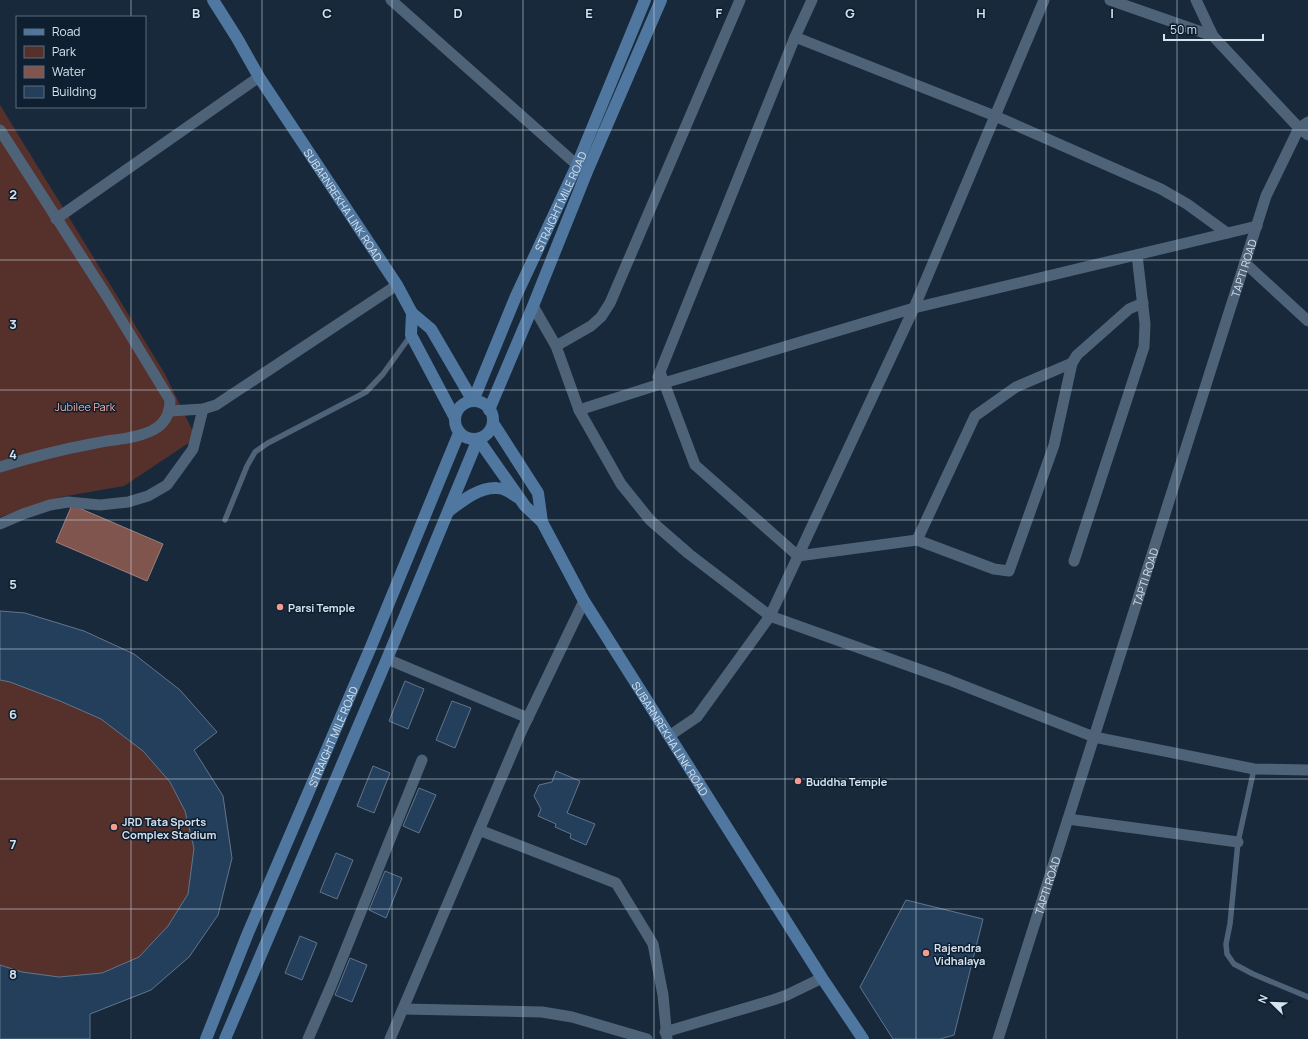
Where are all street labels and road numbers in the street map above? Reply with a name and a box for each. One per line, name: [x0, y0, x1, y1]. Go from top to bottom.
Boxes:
street label: SUBARNREKHA LINK ROAD: [301, 145, 387, 264]
street label: STRAIGHT MILE ROAD: [530, 149, 589, 254]
street label: TAPTI ROAD: [1227, 237, 1259, 299]
street label: TAPTI ROAD: [1129, 546, 1161, 608]
street label: SUBARNREKHA LINK ROAD: [629, 678, 712, 798]
street label: STRAIGHT MILE ROAD: [304, 684, 361, 789]
street label: TAPTI ROAD: [1030, 855, 1063, 917]

